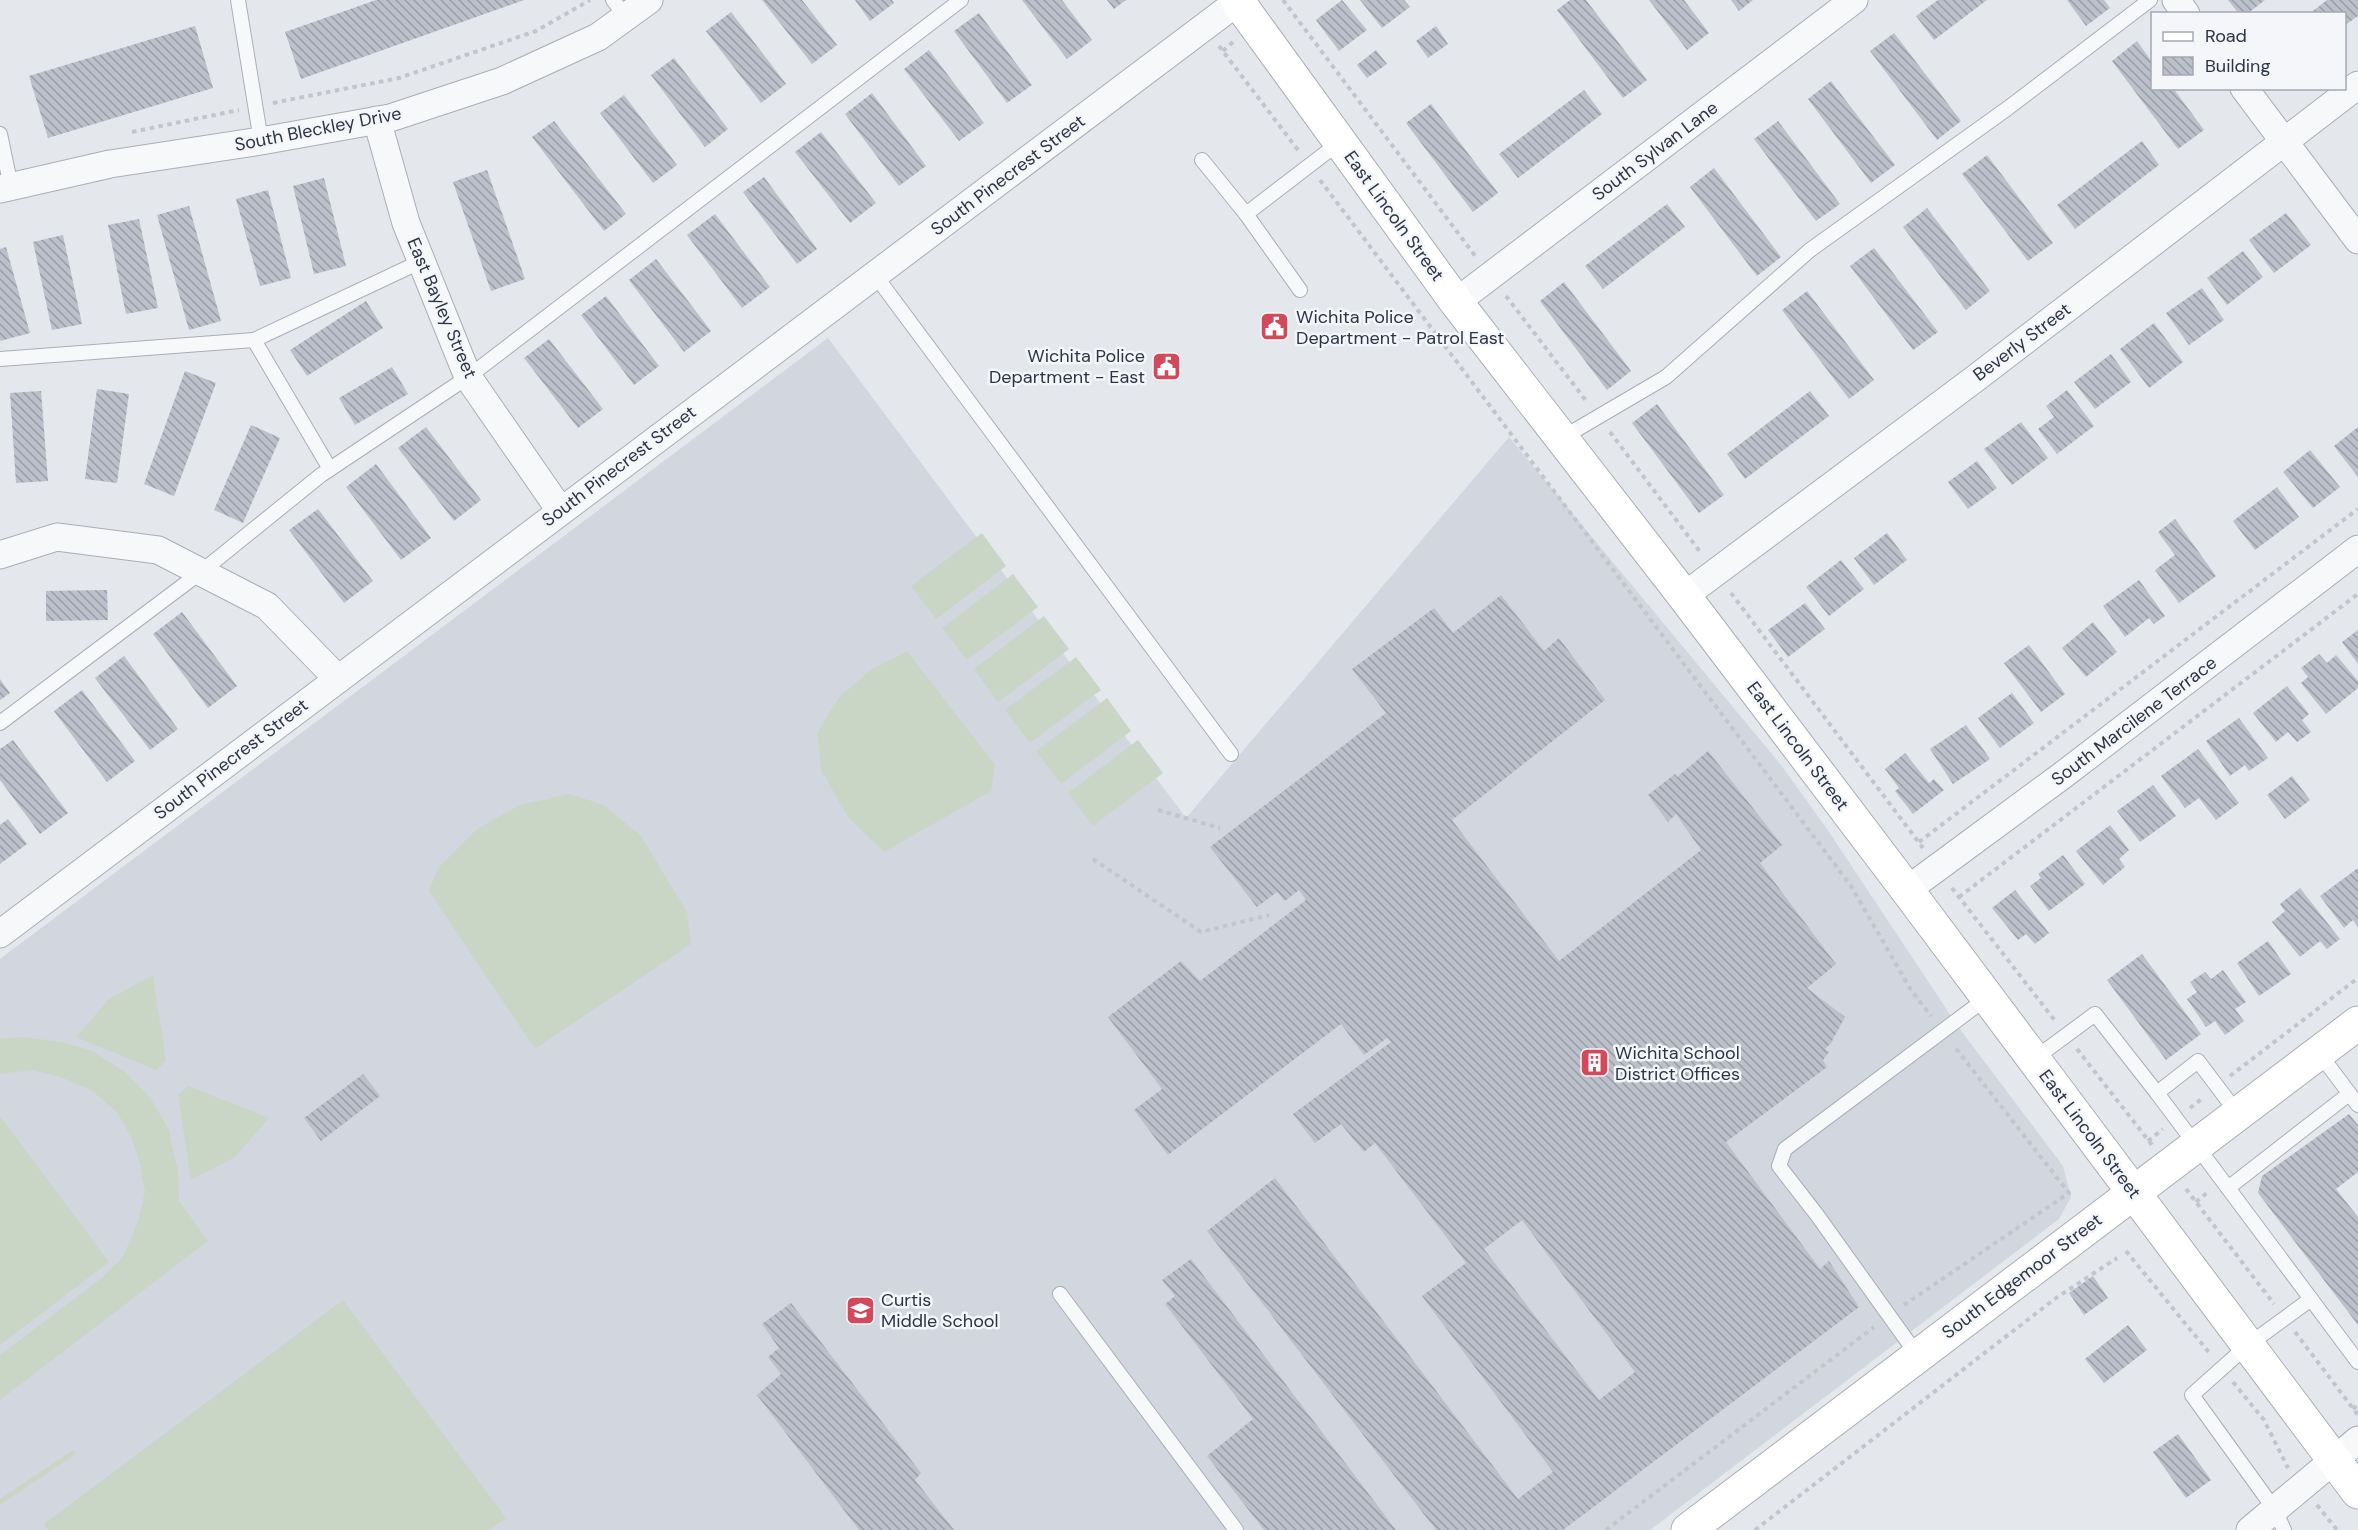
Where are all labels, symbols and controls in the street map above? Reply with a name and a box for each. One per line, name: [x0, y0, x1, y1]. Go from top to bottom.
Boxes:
legend: [2151, 12, 2346, 90]
text: Road: [2205, 24, 2247, 48]
text: Building: [2205, 54, 2270, 78]
street label: South Sylvan Lane: [1587, 96, 1723, 206]
street label: South Bleckley Drive: [233, 101, 403, 157]
street label: South Pinecrest Street: [926, 109, 1090, 241]
street label: East Lincoln Street: [1339, 146, 1449, 286]
street label: East Bayley Street: [402, 234, 482, 382]
street label: Beverly Street: [1968, 297, 2076, 387]
place label: Wichita Police Department - Patrol East: [1296, 305, 1504, 350]
public building icon: Wichita Police Department - Patrol East: [1259, 311, 1291, 343]
place label: Wichita Police Department - East: [989, 344, 1145, 389]
public building icon: Wichita Police Department - East: [1150, 350, 1182, 382]
street label: South Pinecrest Street: [537, 400, 701, 532]
street label: South Marcilene Terrace: [2046, 651, 2222, 791]
street label: East Lincoln Street: [1742, 677, 1854, 815]
street label: South Pinecrest Street: [149, 693, 313, 825]
place label: Wichita School District Offices: [1615, 1041, 1740, 1086]
building icon: Wichita School District Offices: [1578, 1047, 1610, 1079]
street label: East Lincoln Street: [2034, 1065, 2146, 1203]
street label: South Edgemoor Street: [1937, 1208, 2107, 1344]
place label: Curtis Middle School: [881, 1288, 999, 1333]
school or university icon: Curtis Middle School: [844, 1294, 876, 1326]

